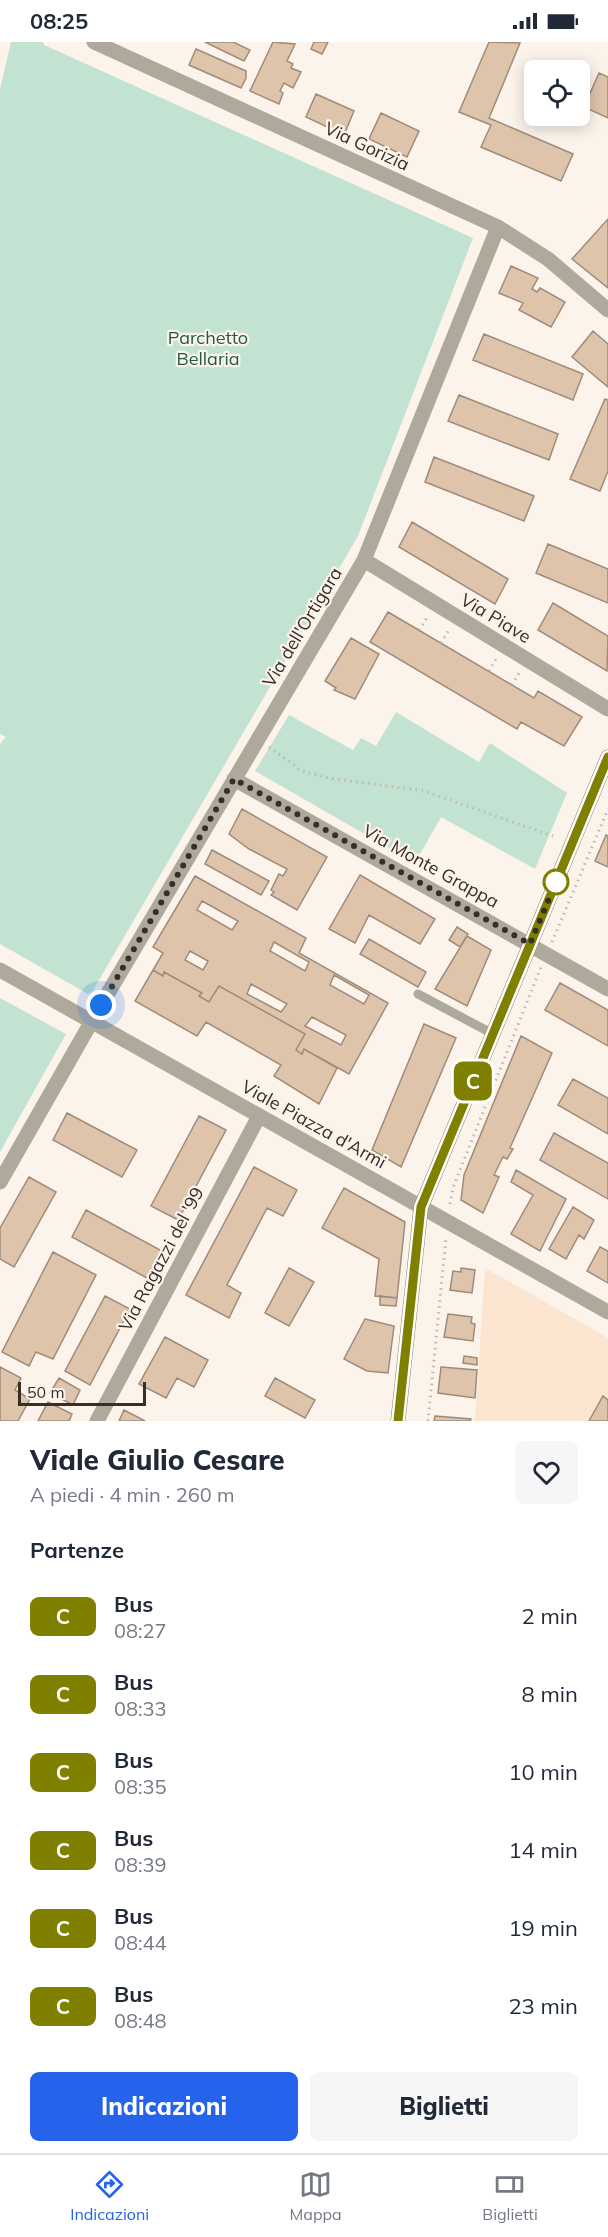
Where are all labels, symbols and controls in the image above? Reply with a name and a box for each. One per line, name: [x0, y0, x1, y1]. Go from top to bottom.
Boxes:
text: 08:25: [30, 7, 88, 35]
map controls: [524, 60, 590, 126]
button: locate: [524, 60, 590, 126]
street label: Via Gorizia: [321, 116, 413, 176]
park label: Parchetto Bellaria: [168, 326, 248, 370]
street label: Via dell'Ortigara: [257, 563, 347, 691]
street label: Via Piave: [457, 588, 535, 648]
street label: Via Monte Grappa: [359, 819, 503, 913]
unlabelled marker: [543, 869, 569, 895]
your location: [86, 990, 116, 1020]
line badge: C: [454, 1062, 492, 1100]
text: C: [466, 1068, 480, 1094]
street label: Viale Piazza d'Armi: [238, 1075, 390, 1173]
street label: Via Ragazzi del '99: [113, 1183, 209, 1335]
scale bar: [18, 1379, 146, 1406]
text: 50 m: [27, 1382, 64, 1402]
button: heart: [515, 1441, 578, 1504]
text: Viale Giulio Cesare: [30, 1442, 285, 1477]
text: A piedi · 4 min · 260 m: [30, 1482, 234, 1507]
text: Partenze: [30, 1536, 124, 1564]
text: Bus: [114, 1590, 153, 1618]
text: 2 min: [522, 1602, 578, 1630]
text: C: [56, 1603, 70, 1629]
text: 08:27: [114, 1618, 167, 1643]
text: Bus: [114, 1668, 153, 1696]
text: 8 min: [522, 1680, 578, 1708]
text: C: [56, 1681, 70, 1707]
text: 08:33: [114, 1696, 167, 1721]
text: Bus: [114, 1746, 153, 1774]
text: 10 min: [508, 1758, 578, 1786]
text: C: [56, 1759, 70, 1785]
text: 08:35: [114, 1774, 167, 1799]
text: Bus: [114, 1824, 153, 1852]
text: 14 min: [508, 1836, 578, 1864]
text: C: [56, 1837, 70, 1863]
text: 08:39: [114, 1852, 167, 1877]
text: Bus: [114, 1902, 153, 1930]
text: 19 min: [508, 1914, 578, 1942]
text: C: [56, 1915, 70, 1941]
text: 08:44: [114, 1930, 167, 1955]
text: Bus: [114, 1980, 153, 2008]
text: 23 min: [508, 1992, 578, 2020]
text: C: [56, 1993, 70, 2019]
text: 08:48: [114, 2008, 167, 2033]
button: Indicazioni: [30, 2072, 298, 2141]
button: Biglietti: [310, 2072, 578, 2141]
tab: Indicazioni: [70, 2168, 149, 2224]
tab: Mappa: [290, 2168, 342, 2224]
tab: Biglietti: [482, 2168, 538, 2224]

